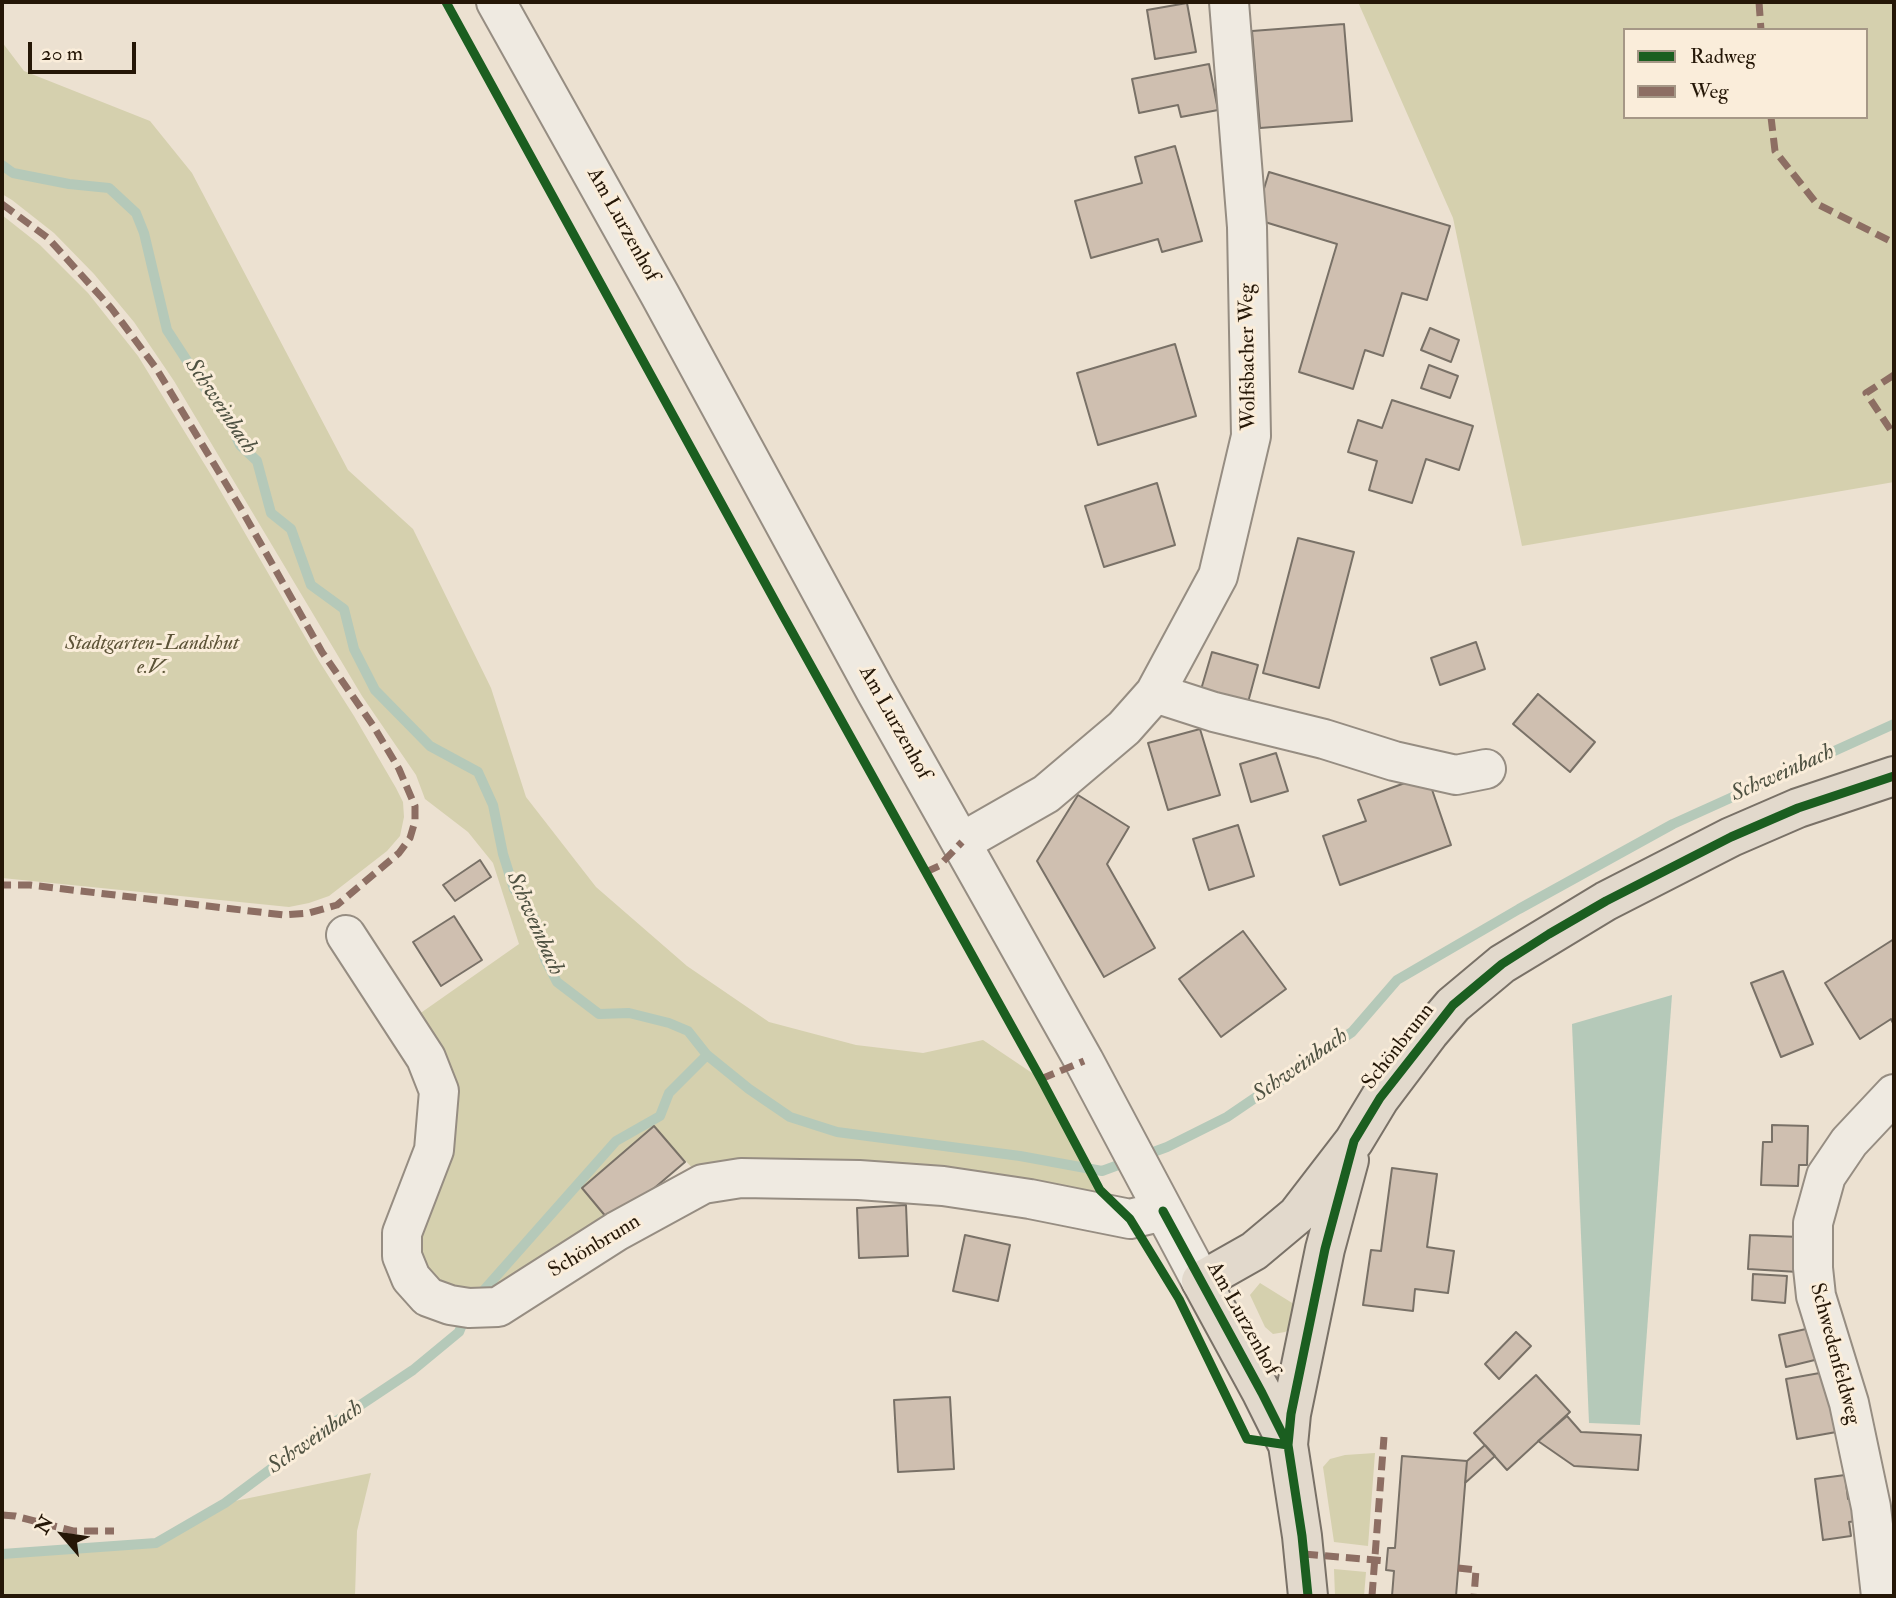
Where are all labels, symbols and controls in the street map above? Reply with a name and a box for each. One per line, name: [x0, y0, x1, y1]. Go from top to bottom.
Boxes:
scale bar: [32, 28, 140, 72]
legend: [1623, 28, 1868, 119]
text: 20 m: [41, 40, 83, 67]
text: Radweg: [1690, 43, 1756, 70]
text: Weg: [1690, 78, 1729, 105]
street label: Am Lurzenhof: [581, 164, 663, 286]
street label: Wolfsbacher Weg: [1235, 283, 1263, 431]
water label: Schweinbach: [178, 354, 262, 460]
park label: Stadtgarten-Landshut e.V.: [65, 631, 239, 681]
street label: Am Lurzenhof: [853, 662, 935, 784]
water label: Schweinbach: [1727, 739, 1839, 809]
water label: Schweinbach: [499, 868, 569, 980]
street label: Schönbrunn: [1357, 999, 1441, 1095]
water label: Schweinbach: [1248, 1023, 1354, 1109]
street label: Schönbrunn: [545, 1210, 645, 1284]
street label: Am Lurzenhof: [1201, 1258, 1283, 1380]
street label: Schwedenfeldweg: [1803, 1281, 1865, 1427]
water label: Schweinbach: [263, 1395, 369, 1481]
north arrow: [28, 1500, 98, 1570]
text: N: [30, 1512, 59, 1538]

